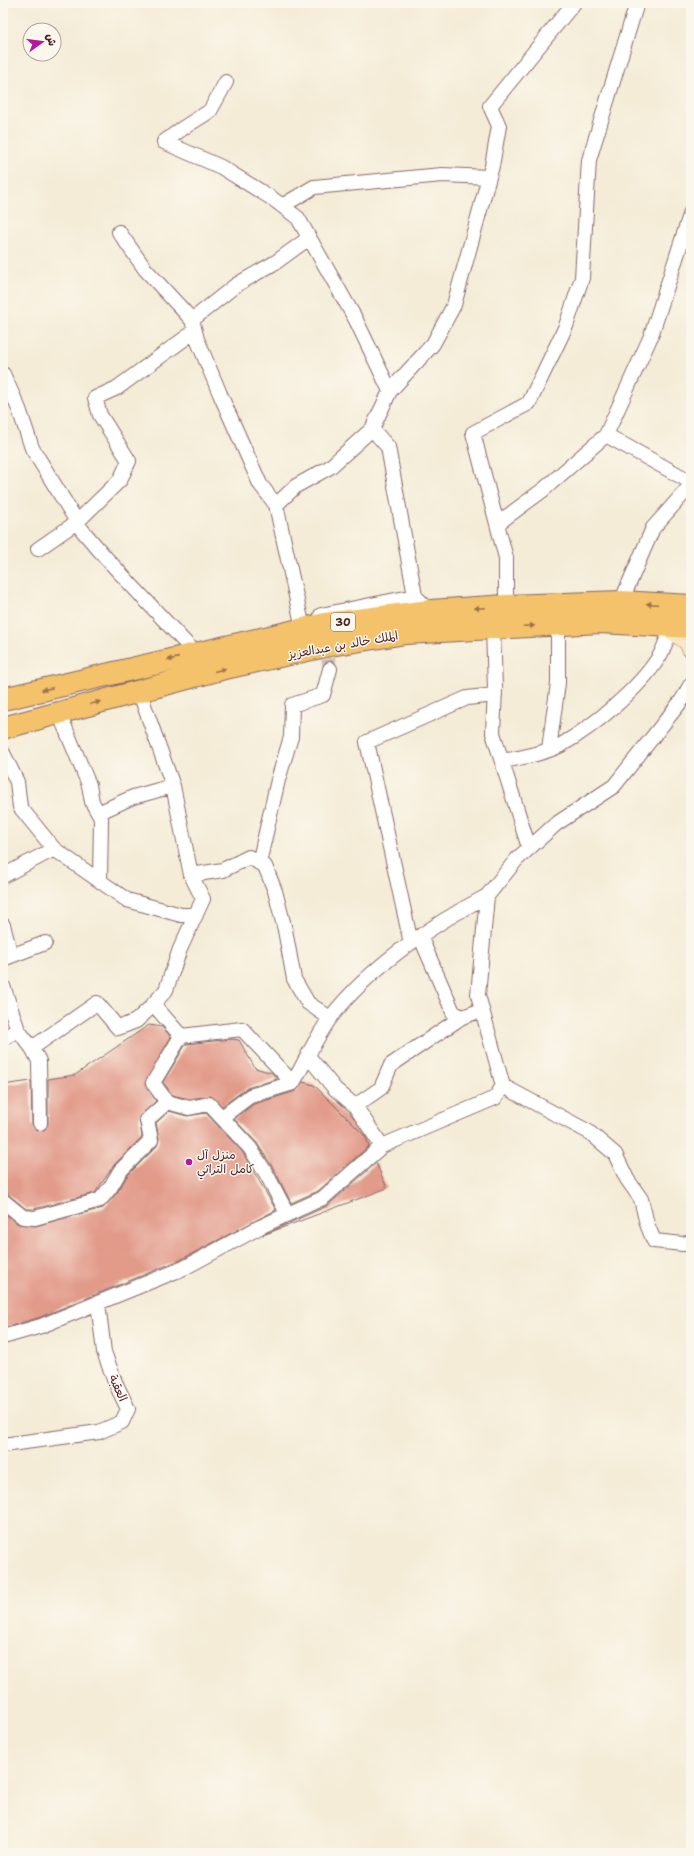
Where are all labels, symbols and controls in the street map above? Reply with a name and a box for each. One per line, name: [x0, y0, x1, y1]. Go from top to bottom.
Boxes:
north arrow: [22, 22, 62, 62]
text: ش: [42, 32, 60, 47]
one-way arrow: [646, 600, 658, 607]
one-way arrow: [474, 604, 486, 611]
road number: 30: [331, 613, 355, 631]
one-way arrow: [523, 623, 536, 629]
street label: الملك خالد بن عبدالعزيز: [286, 627, 399, 663]
one-way arrow: [167, 656, 179, 662]
one-way arrow: [214, 666, 227, 672]
one-way arrow: [40, 686, 53, 692]
one-way arrow: [89, 700, 101, 706]
place label: منزل آل كامل التراثي: [197, 1147, 254, 1180]
marker: منزل آل كامل التراثي: [184, 1157, 194, 1167]
street label: العقبة: [105, 1372, 131, 1404]

